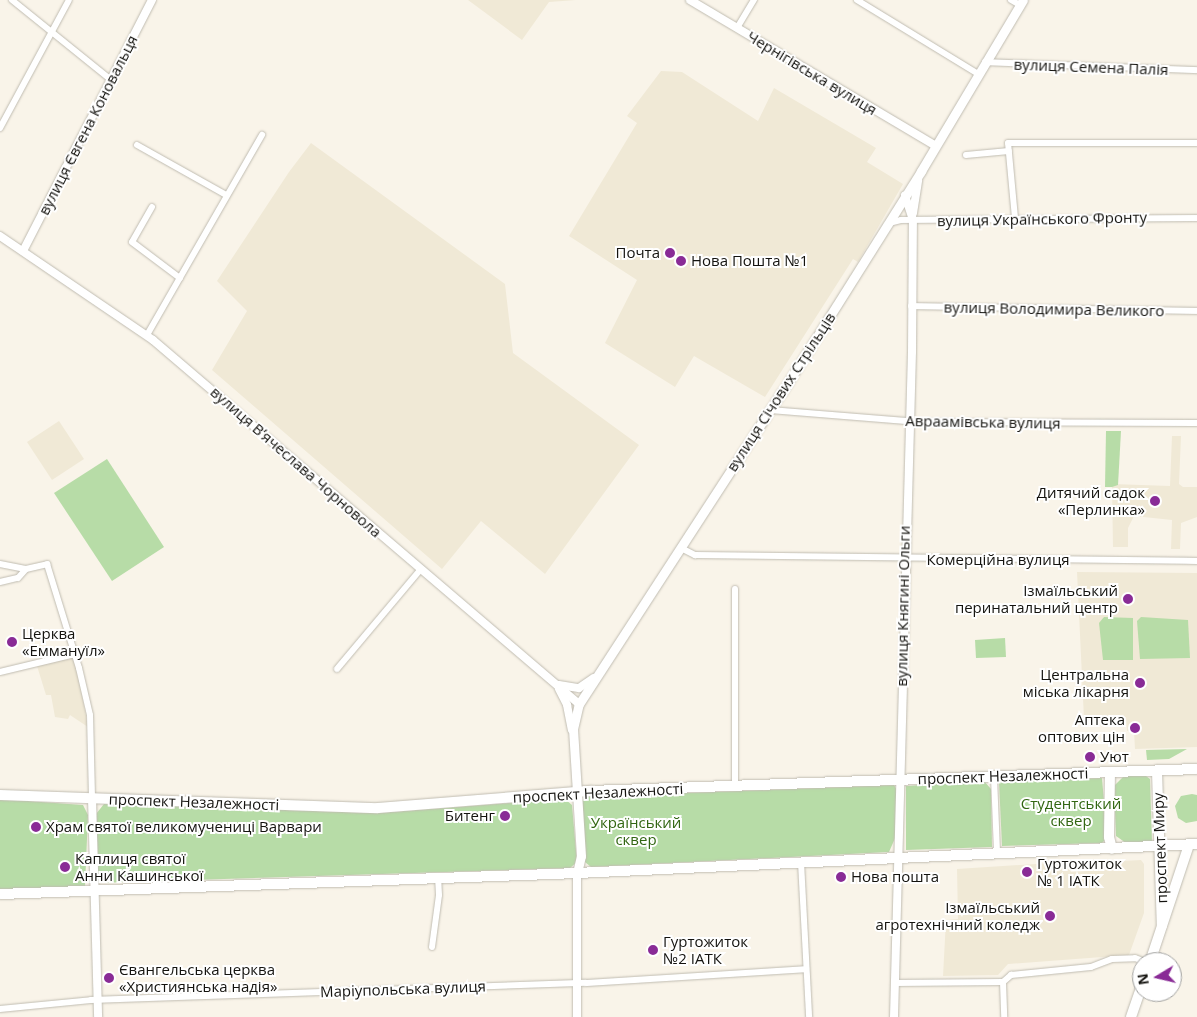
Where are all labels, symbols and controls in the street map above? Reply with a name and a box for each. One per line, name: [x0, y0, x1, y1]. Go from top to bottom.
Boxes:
street label: Чернігівська вулиця: [744, 27, 880, 119]
street label: вулиця Євгена Коновальця: [35, 32, 141, 218]
street label: вулиця Семена Палія: [1013, 55, 1169, 79]
street label: вулиця Українського Фронту: [937, 208, 1147, 230]
place label: Почта: [616, 244, 660, 262]
marker: Почта: [664, 247, 676, 259]
place label: Нова Пошта №1: [691, 252, 808, 270]
marker: Нова Пошта №1: [675, 255, 687, 267]
street label: вулиця Володимира Великого: [943, 298, 1165, 320]
street label: вулиця Січових Стрільців: [723, 309, 839, 475]
street label: вулиця Вʼячеслава Чорновола: [207, 383, 385, 541]
street label: Авраамівська вулиця: [905, 412, 1061, 432]
place label: Дитячий садок «Перлинка»: [1037, 483, 1145, 518]
marker: Дитячий садок «Перлинка»: [1149, 495, 1161, 507]
street label: вулиця Княгині Ольги: [893, 525, 913, 687]
street label: Комерційна вулиця: [926, 551, 1070, 569]
place label: Ізмаїльський перинатальний центр: [955, 581, 1118, 616]
marker: Ізмаїльський перинатальний центр: [1122, 593, 1134, 605]
place label: Церква «Еммануїл»: [22, 624, 105, 659]
marker: Церква «Еммануїл»: [6, 636, 18, 648]
place label: Центральна міська лікарня: [1023, 665, 1129, 700]
marker: Центральна міська лікарня: [1133, 676, 1147, 690]
place label: Аптека оптових цін: [1038, 710, 1125, 745]
marker: Аптека оптових цін: [1129, 722, 1141, 734]
place label: Уют: [1100, 748, 1129, 766]
marker: Уют: [1084, 751, 1096, 763]
street label: проспект Незалежності: [917, 764, 1089, 788]
street label: проспект Незалежності: [512, 780, 684, 806]
street label: проспект Незалежності: [108, 790, 280, 814]
street label: проспект Миру: [1149, 792, 1171, 904]
park label: Студентський сквер: [1021, 794, 1121, 829]
place label: Битенг: [445, 807, 495, 825]
marker: Битенг: [499, 810, 511, 822]
park label: Український сквер: [591, 813, 681, 848]
place label: Храм святої великомучениці Варвари: [46, 818, 322, 836]
marker: Храм святої великомучениці Варвари: [30, 821, 42, 833]
place label: Каплиця cвятої Анни Кашинської: [75, 849, 203, 884]
place label: Гуртожиток № 1 ІАТК: [1037, 854, 1122, 889]
marker: Каплиця cвятої Анни Кашинської: [59, 861, 71, 873]
marker: Гуртожиток № 1 ІАТК: [1021, 866, 1033, 878]
place label: Нова пошта: [851, 868, 939, 886]
marker: Нова пошта: [835, 871, 847, 883]
place label: Ізмаїльський агротехнічний коледж: [875, 898, 1040, 933]
marker: Ізмаїльський агротехнічний коледж: [1044, 910, 1056, 922]
place label: Гуртожиток №2 ІАТК: [663, 932, 748, 967]
marker: Гуртожиток №2 ІАТК: [647, 944, 659, 956]
north arrow: [1132, 952, 1182, 1002]
place label: Євангельська церква «Християнська надія»: [119, 960, 277, 995]
marker: Євангельська церква «Християнська надія»: [103, 972, 115, 984]
text: N: [1132, 972, 1153, 986]
street label: Маріупольська вулиця: [320, 977, 486, 1001]

